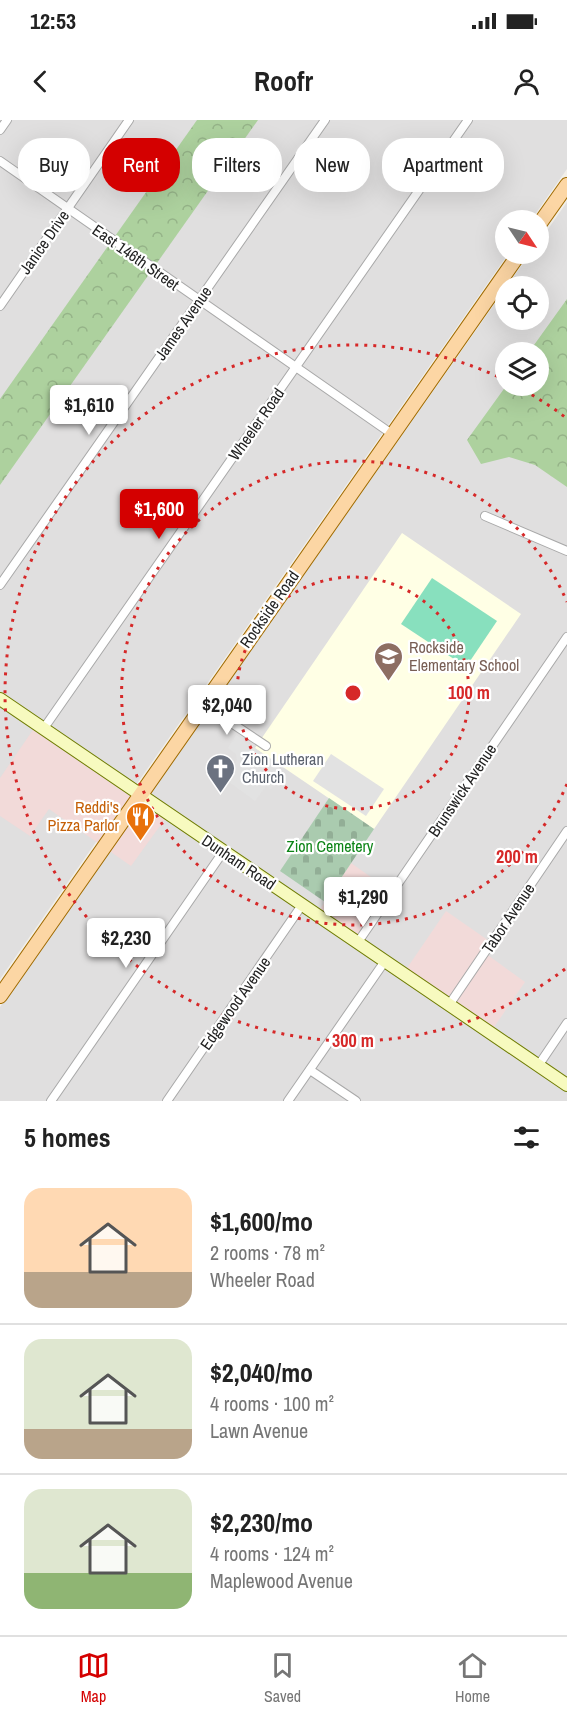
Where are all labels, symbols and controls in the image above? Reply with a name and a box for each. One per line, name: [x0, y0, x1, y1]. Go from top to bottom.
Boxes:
text: 12:53: [30, 6, 76, 36]
text: Roofr: [254, 63, 313, 99]
icon: back: [24, 65, 57, 98]
icon: person: [510, 65, 543, 98]
chip: Buy: [18, 138, 90, 192]
chip: Rent: [102, 138, 180, 192]
chip: Filters: [192, 138, 282, 192]
chip: New: [294, 138, 370, 192]
chip: Apartment: [382, 138, 504, 192]
street label: Janice Drive: [14, 206, 74, 278]
north arrow: [495, 210, 549, 264]
map controls: [495, 210, 549, 396]
street label: East 146th Street: [88, 219, 184, 295]
button: locate: [495, 276, 549, 330]
street label: James Avenue: [149, 282, 217, 364]
button: layers: [495, 342, 549, 396]
street label: Wheeler Road: [223, 383, 289, 465]
pin: $1,610: [40, 385, 138, 436]
text: $1,610: [64, 391, 114, 418]
pin: $1,600: [110, 489, 208, 540]
text: $1,600: [134, 495, 184, 522]
street label: Rockside Road: [234, 566, 304, 652]
place label: Rockside Elementary School: [409, 636, 519, 676]
school or university icon: Rockside Elementary School: [372, 640, 404, 682]
text: 100 m: [448, 680, 490, 705]
centre of rings: [343, 683, 363, 703]
pin: $2,040: [178, 685, 276, 736]
text: $2,040: [202, 691, 252, 718]
street label: Brunswick Avenue: [423, 739, 501, 841]
place label: Zion Lutheran Church: [242, 748, 324, 788]
church icon: Zion Lutheran Church: [205, 752, 237, 794]
place label: Reddi's Pizza Parlor: [48, 796, 120, 836]
restaurant icon: Reddi's Pizza Parlor: [124, 800, 156, 842]
street label: Dunham Road: [198, 829, 280, 895]
park label: Zion Cemetery: [287, 835, 374, 857]
text: 200 m: [496, 844, 538, 869]
pin: $1,290: [314, 877, 412, 928]
street label: Tabor Avenue: [476, 879, 540, 957]
text: $1,290: [338, 883, 388, 910]
pin: $2,230: [77, 918, 175, 969]
text: $2,230: [101, 924, 151, 951]
street label: Edgewood Avenue: [195, 952, 275, 1054]
text: 300 m: [332, 1028, 374, 1053]
text: 5 homes: [24, 1120, 111, 1155]
icon: filters: [510, 1121, 543, 1154]
text: $1,600/mo: [210, 1204, 313, 1239]
icon: home: [72, 1212, 144, 1284]
text: 2 rooms · 78 m²: [210, 1239, 325, 1266]
text: Wheeler Road: [210, 1266, 315, 1293]
text: $2,040/mo: [210, 1355, 313, 1390]
icon: home: [72, 1363, 144, 1435]
text: 4 rooms · 100 m²: [210, 1390, 334, 1417]
text: Lawn Avenue: [210, 1417, 308, 1444]
text: $2,230/mo: [210, 1505, 313, 1540]
icon: home: [72, 1513, 144, 1585]
text: 4 rooms · 124 m²: [210, 1540, 334, 1567]
text: Maplewood Avenue: [210, 1567, 353, 1594]
tab: Map: [77, 1649, 110, 1707]
tab: Saved: [264, 1649, 301, 1707]
tab: Home: [455, 1649, 490, 1707]

